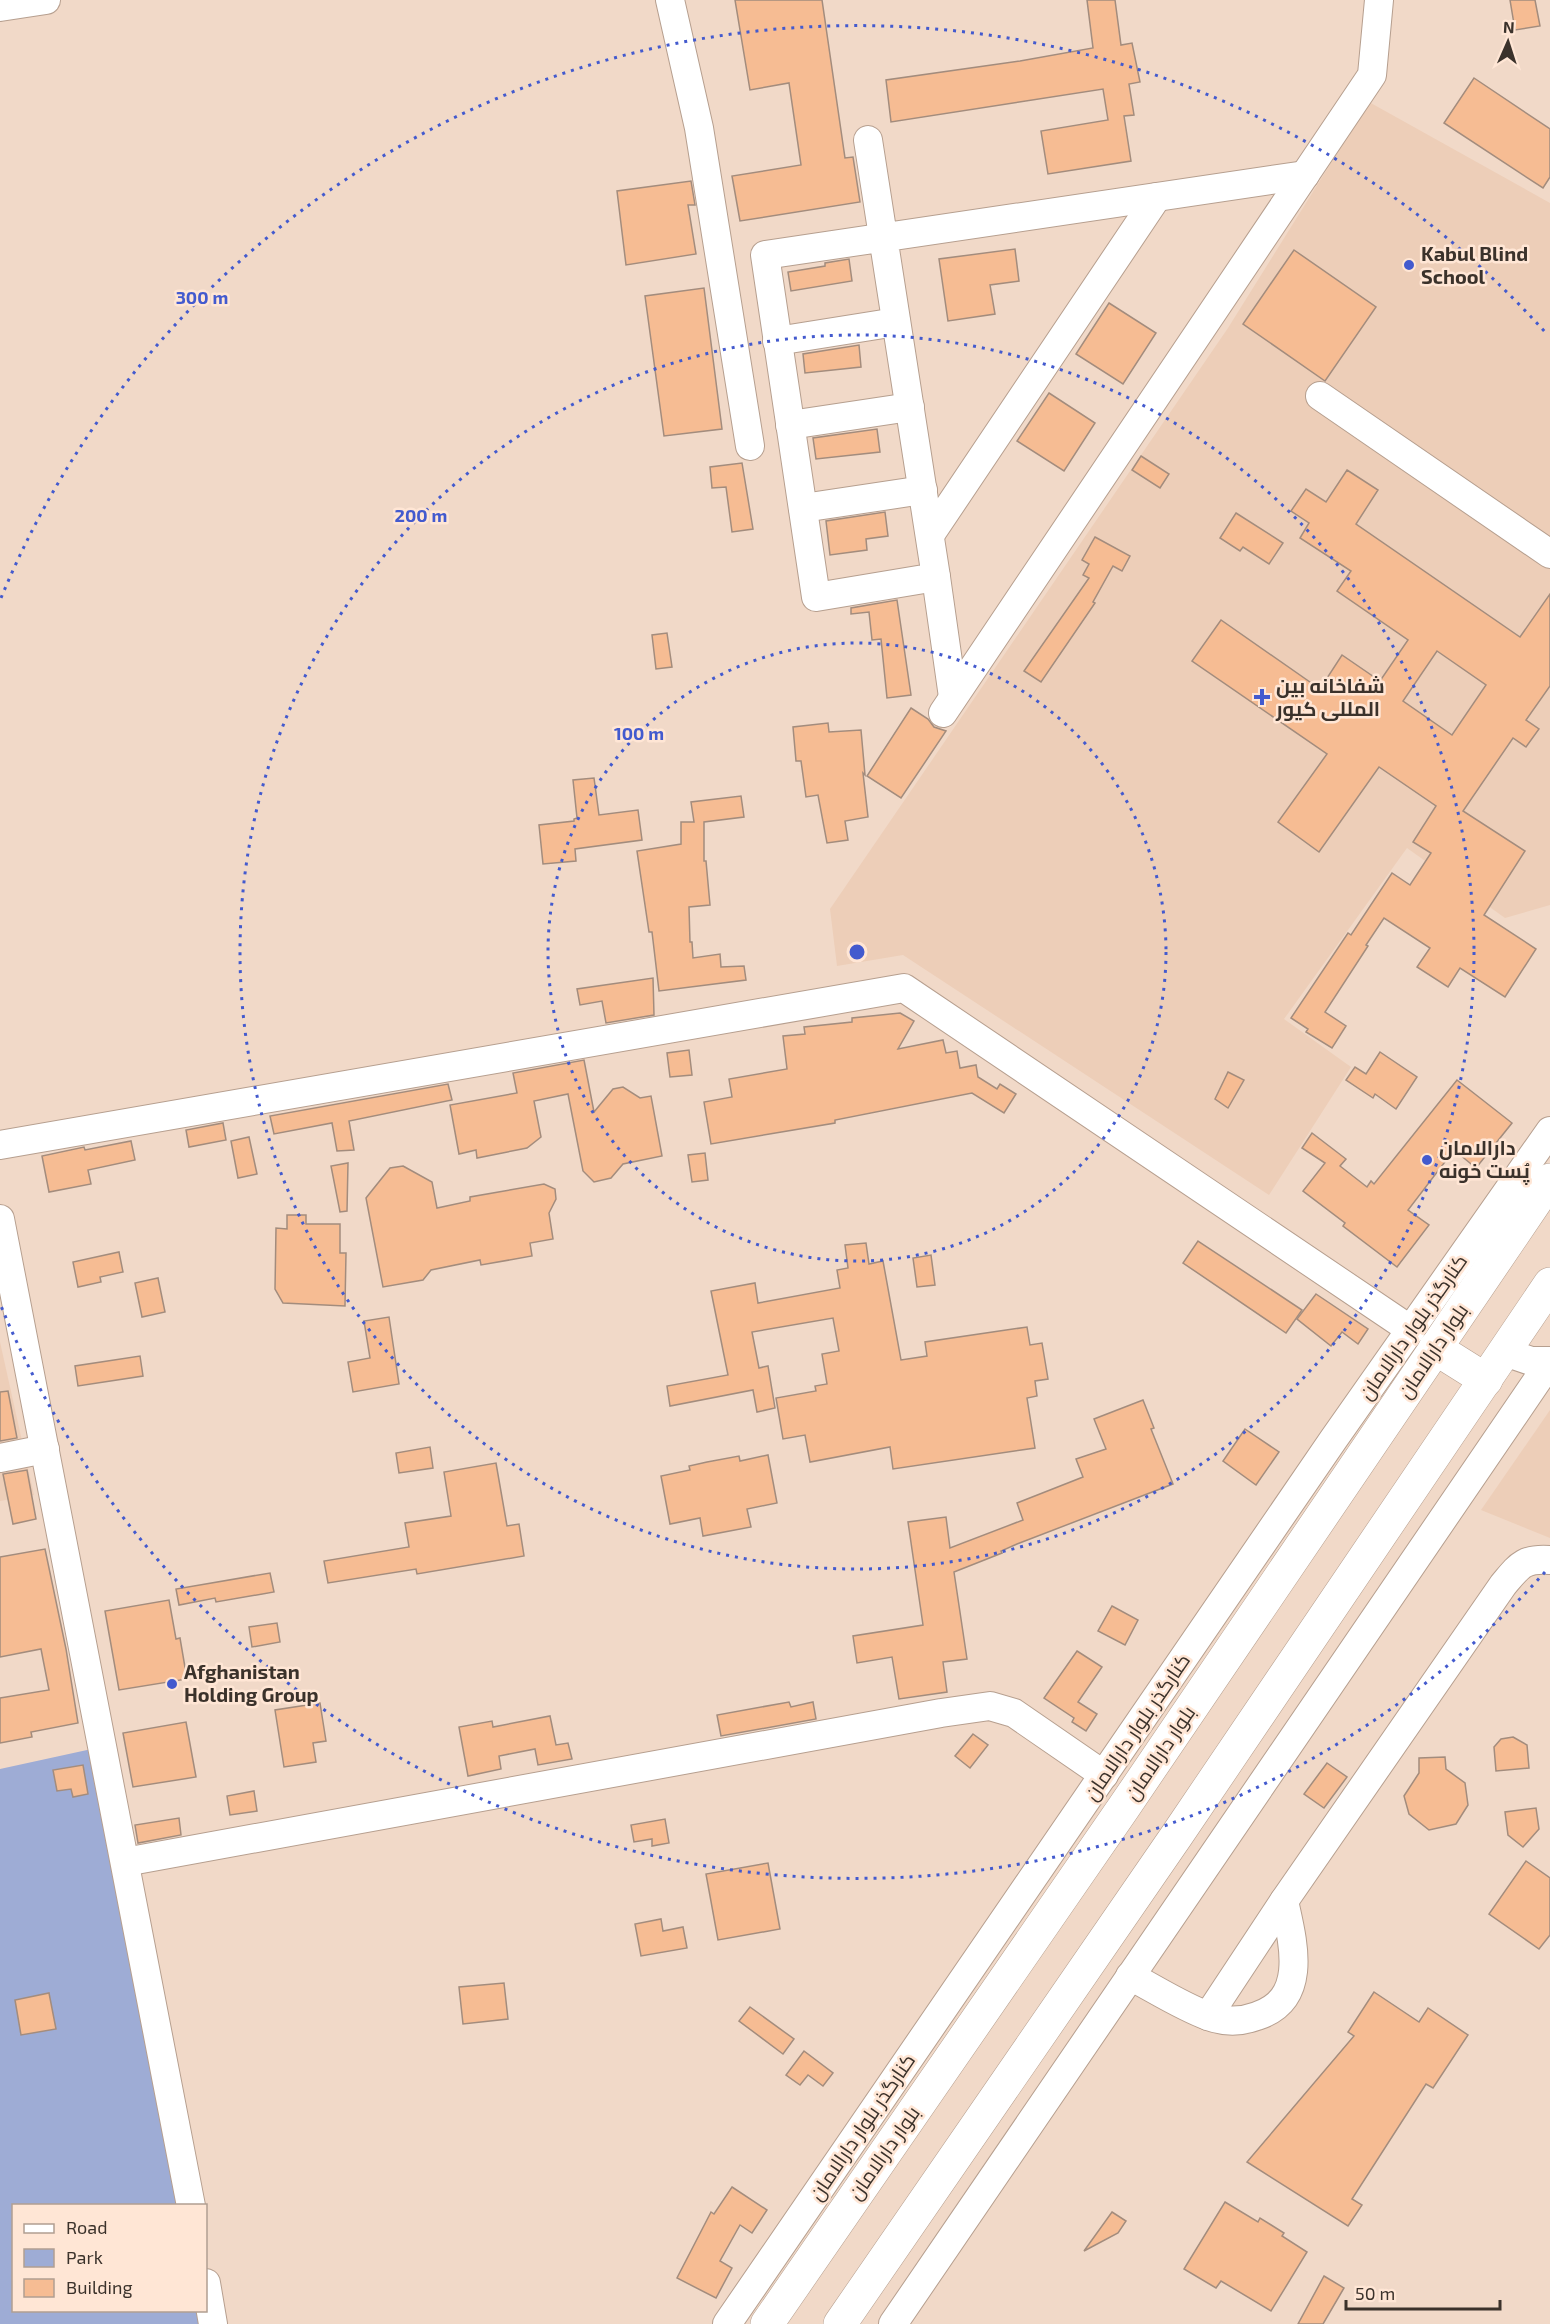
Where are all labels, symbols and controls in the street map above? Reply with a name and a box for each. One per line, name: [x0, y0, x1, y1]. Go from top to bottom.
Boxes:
north arrow: [1478, 12, 1538, 72]
text: N: [1503, 17, 1515, 36]
place label: Kabul Blind School: [1421, 241, 1528, 288]
marker: Kabul Blind School: [1402, 258, 1416, 272]
text: 300 m: [176, 286, 228, 308]
text: 200 m: [395, 504, 447, 526]
place label: شفاخانه بین المللی کیور: [1275, 673, 1385, 721]
marker: شفاخانه بین المللی کیور: [1253, 688, 1271, 706]
text: 100 m: [614, 722, 664, 744]
centre of rings: [847, 942, 867, 962]
place label: دارالامان پُست خونه: [1439, 1135, 1530, 1185]
marker: دارالامان پُست خونه: [1420, 1153, 1434, 1167]
street label: کنارگذر بلوار دارالامان: [1354, 1250, 1472, 1404]
street label: بلوار دارالامان: [1393, 1299, 1473, 1403]
street label: کنارگذر بلوار دارالامان: [1079, 1649, 1195, 1805]
place label: Afghanistan Holding Group: [184, 1659, 319, 1706]
marker: Afghanistan Holding Group: [165, 1677, 179, 1691]
street label: بلوار دارالامان: [1120, 1701, 1200, 1805]
street label: کنارگذر بلوار دارالامان: [804, 2049, 920, 2205]
street label: بلوار دارالامان: [843, 2102, 925, 2204]
legend: [12, 2204, 207, 2312]
text: Road: [66, 2216, 107, 2238]
text: Park: [66, 2246, 103, 2268]
scale bar: [1346, 2273, 1500, 2311]
text: Building: [66, 2276, 133, 2298]
text: 50 m: [1355, 2282, 1395, 2304]

